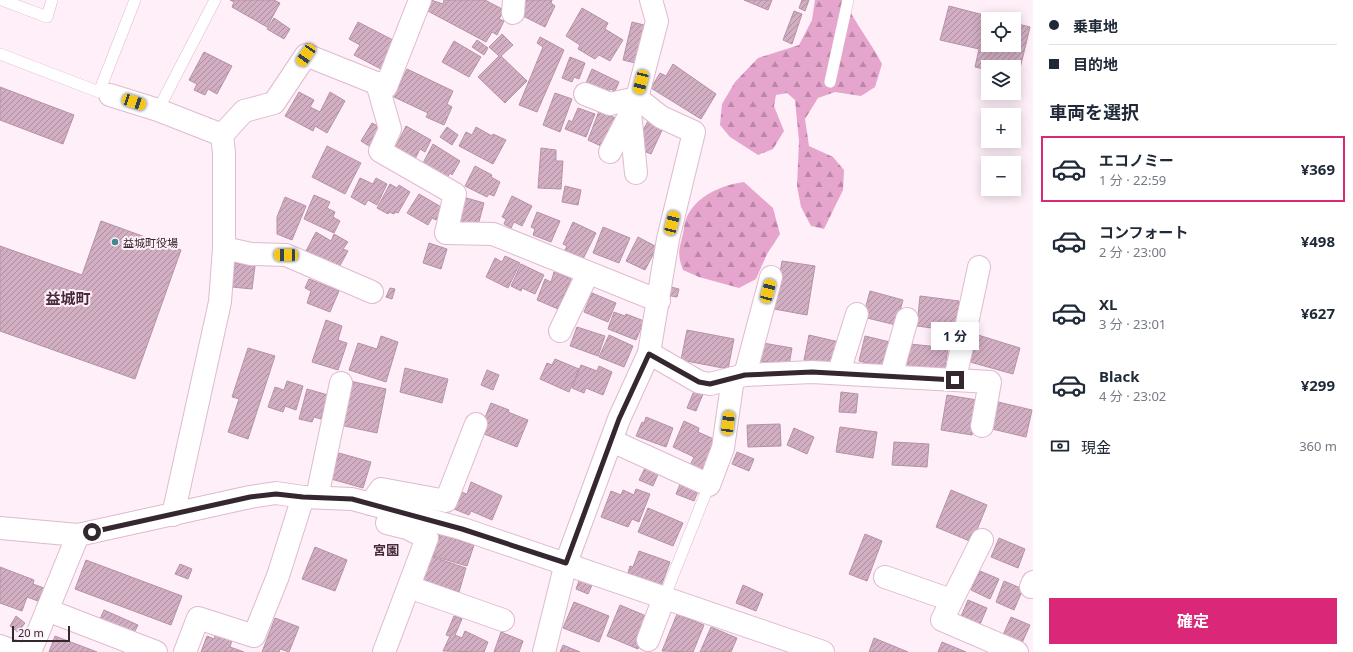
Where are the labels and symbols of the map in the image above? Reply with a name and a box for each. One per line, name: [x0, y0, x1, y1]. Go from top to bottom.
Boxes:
car: [294, 42, 318, 68]
car: [632, 69, 650, 95]
car: [121, 93, 147, 111]
car: [663, 210, 681, 236]
place label: 益城町役場: [123, 235, 178, 250]
marker: 益城町役場: [110, 237, 120, 247]
car: [274, 249, 298, 261]
car: [759, 278, 777, 304]
district label: 益城町: [45, 288, 91, 308]
callout: 1 分: [931, 322, 979, 350]
route end: [946, 371, 964, 389]
car: [721, 410, 735, 436]
route start: [83, 523, 101, 541]
district label: 宮園: [373, 541, 399, 559]
scale bar: [12, 624, 70, 643]

